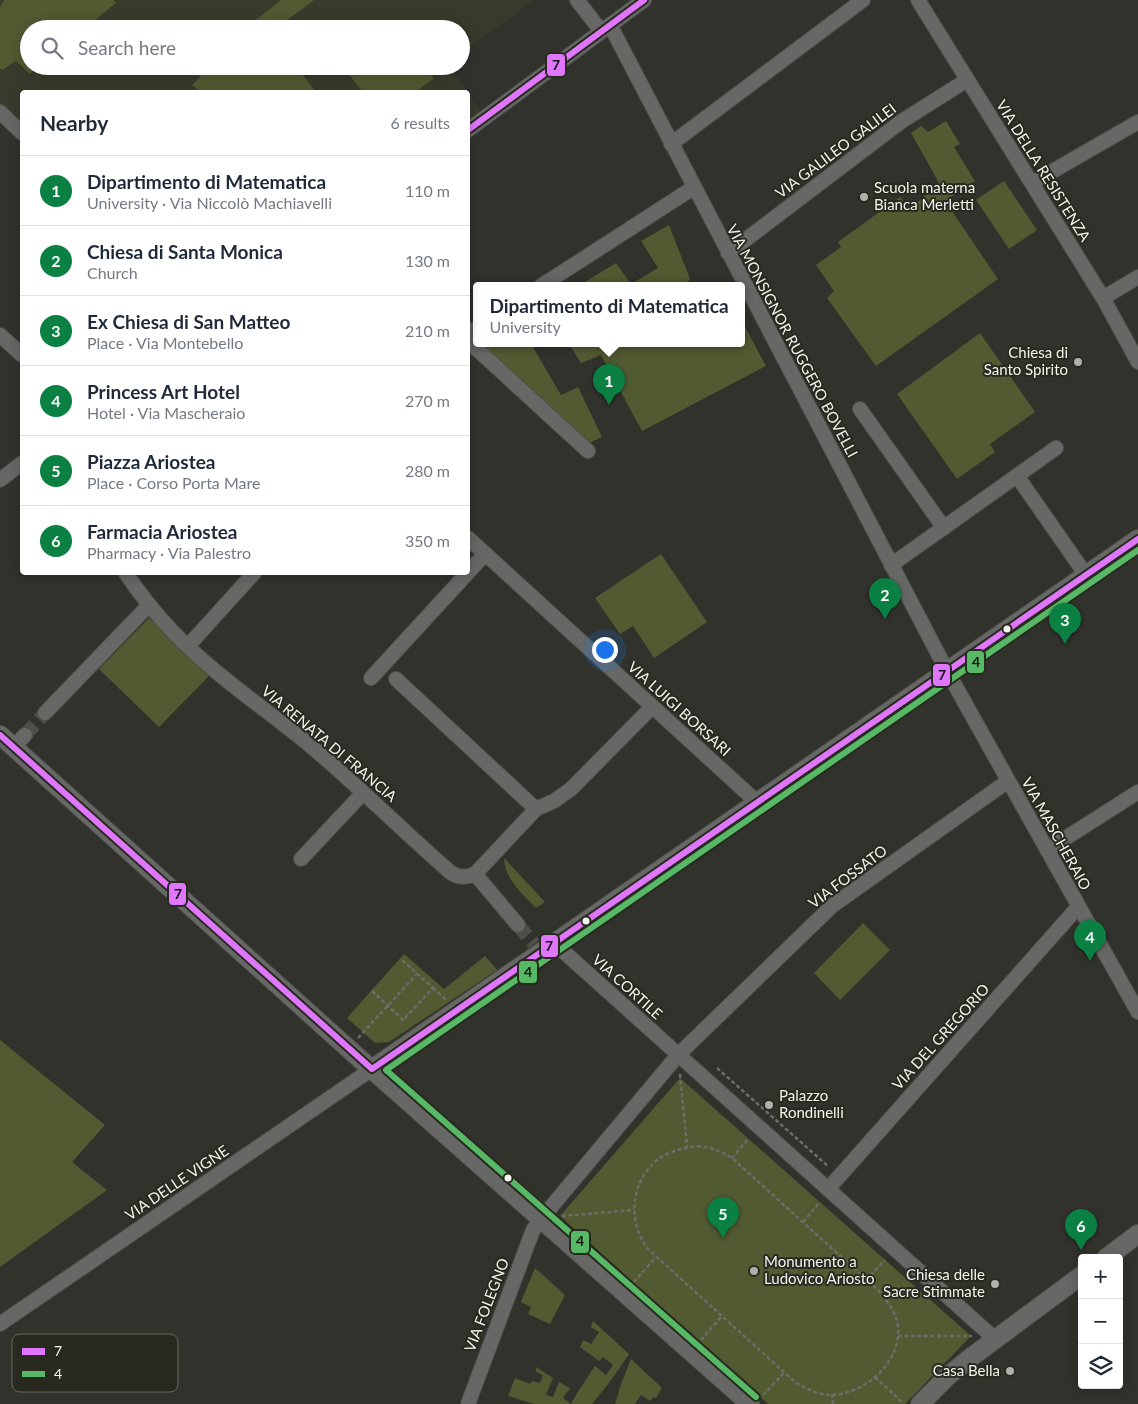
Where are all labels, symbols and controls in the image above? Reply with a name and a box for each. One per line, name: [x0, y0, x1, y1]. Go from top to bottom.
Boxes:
search box: [20, 20, 470, 75]
icon: search: [38, 34, 66, 62]
text: Search here: [78, 36, 176, 59]
line badge: 7: [546, 53, 566, 77]
text: 7: [552, 56, 560, 73]
street label: VIA DELLA RESISTENZA: [993, 96, 1095, 245]
street label: VIA GALILEO GALILEI: [772, 99, 899, 201]
text: Nearby: [40, 110, 108, 135]
text: 6 results: [390, 113, 450, 132]
text: Dipartimento di Matematica: [87, 170, 326, 193]
place label: Scuola materna Bianca Merletti: [874, 178, 975, 213]
text: 1: [51, 181, 61, 200]
text: 110 m: [405, 181, 450, 200]
marker: Scuola materna Bianca Merletti: [858, 191, 870, 203]
text: University · Via Niccolò Machiavelli: [87, 193, 332, 212]
street label: VIA MONSIGNOR RUGGERO BOVELLI: [724, 221, 862, 460]
text: Chiesa di Santa Monica: [87, 240, 283, 263]
text: 2: [51, 251, 61, 270]
text: 130 m: [405, 251, 450, 270]
text: Church: [87, 263, 138, 282]
popup: [473, 282, 745, 347]
text: Dipartimento di Matematica: [489, 294, 729, 317]
text: Ex Chiesa di San Matteo: [87, 310, 290, 333]
text: University: [489, 317, 561, 336]
text: 3: [51, 321, 61, 340]
text: 210 m: [405, 321, 450, 340]
text: Place · Via Montebello: [87, 333, 243, 352]
place label: Chiesa di Santo Spirito: [984, 343, 1068, 378]
marker: Chiesa di Santo Spirito: [1072, 356, 1084, 368]
pin: 1: [593, 364, 625, 405]
text: Princess Art Hotel: [87, 380, 240, 403]
text: 4: [51, 391, 61, 410]
text: 270 m: [405, 391, 450, 410]
text: Hotel · Via Mascheraio: [87, 403, 245, 422]
text: Piazza Ariostea: [87, 450, 215, 473]
text: 5: [51, 461, 61, 480]
text: 280 m: [405, 461, 450, 480]
text: Place · Corso Porta Mare: [87, 473, 260, 492]
text: Farmacia Ariostea: [87, 520, 238, 543]
text: 6: [51, 531, 61, 550]
text: 350 m: [405, 531, 450, 550]
text: Pharmacy · Via Palestro: [87, 543, 251, 562]
pin: 2: [869, 578, 901, 619]
pin: 3: [1049, 603, 1081, 644]
unlabelled marker: [1002, 624, 1012, 634]
your location: [592, 637, 618, 663]
line badge: 4: [966, 650, 985, 674]
text: 4: [972, 653, 980, 670]
street label: VIA LUIGI BORSARI: [625, 657, 735, 759]
line badge: 7: [932, 663, 951, 687]
text: 7: [938, 666, 946, 683]
street label: VIA RENATA DI FRANCIA: [258, 681, 402, 806]
street label: VIA MASCHERAIO: [1018, 774, 1095, 893]
street label: VIA FOSSATO: [805, 841, 890, 912]
line badge: 7: [168, 882, 187, 906]
text: 7: [174, 885, 182, 902]
unlabelled marker: [581, 916, 591, 926]
pin: 4: [1074, 920, 1106, 961]
line badge: 7: [540, 934, 559, 958]
text: 7: [545, 937, 553, 954]
street label: VIA CORTILE: [589, 950, 666, 1022]
line badge: 4: [518, 960, 538, 984]
text: 4: [524, 963, 532, 980]
street label: VIA DEL GREGORIO: [888, 980, 993, 1093]
place label: Palazzo Rondinelli: [779, 1086, 844, 1121]
marker: Palazzo Rondinelli: [763, 1099, 775, 1111]
street label: VIA DELLE VIGNE: [121, 1141, 232, 1223]
unlabelled marker: [503, 1173, 513, 1183]
pin: 5: [707, 1197, 739, 1238]
pin: 6: [1065, 1209, 1097, 1250]
line badge: 4: [570, 1230, 590, 1254]
text: 4: [576, 1232, 584, 1249]
place label: Monumento a Ludovico Ariosto: [764, 1252, 875, 1287]
map controls: [1078, 1254, 1123, 1389]
button: +: [1078, 1254, 1123, 1299]
street label: VIA FOLEGNO: [460, 1255, 512, 1354]
marker: Monumento a Ludovico Ariosto: [748, 1265, 760, 1277]
place label: Chiesa delle Sacre Stimmate: [883, 1265, 985, 1300]
marker: Chiesa delle Sacre Stimmate: [989, 1278, 1001, 1290]
button: −: [1078, 1299, 1123, 1344]
legend: [12, 1334, 178, 1392]
text: 7: [54, 1342, 62, 1359]
button: layers: [1078, 1344, 1123, 1389]
place label: Casa Bella: [933, 1361, 1000, 1379]
text: 4: [54, 1365, 62, 1382]
marker: Casa Bella: [1004, 1365, 1016, 1377]

